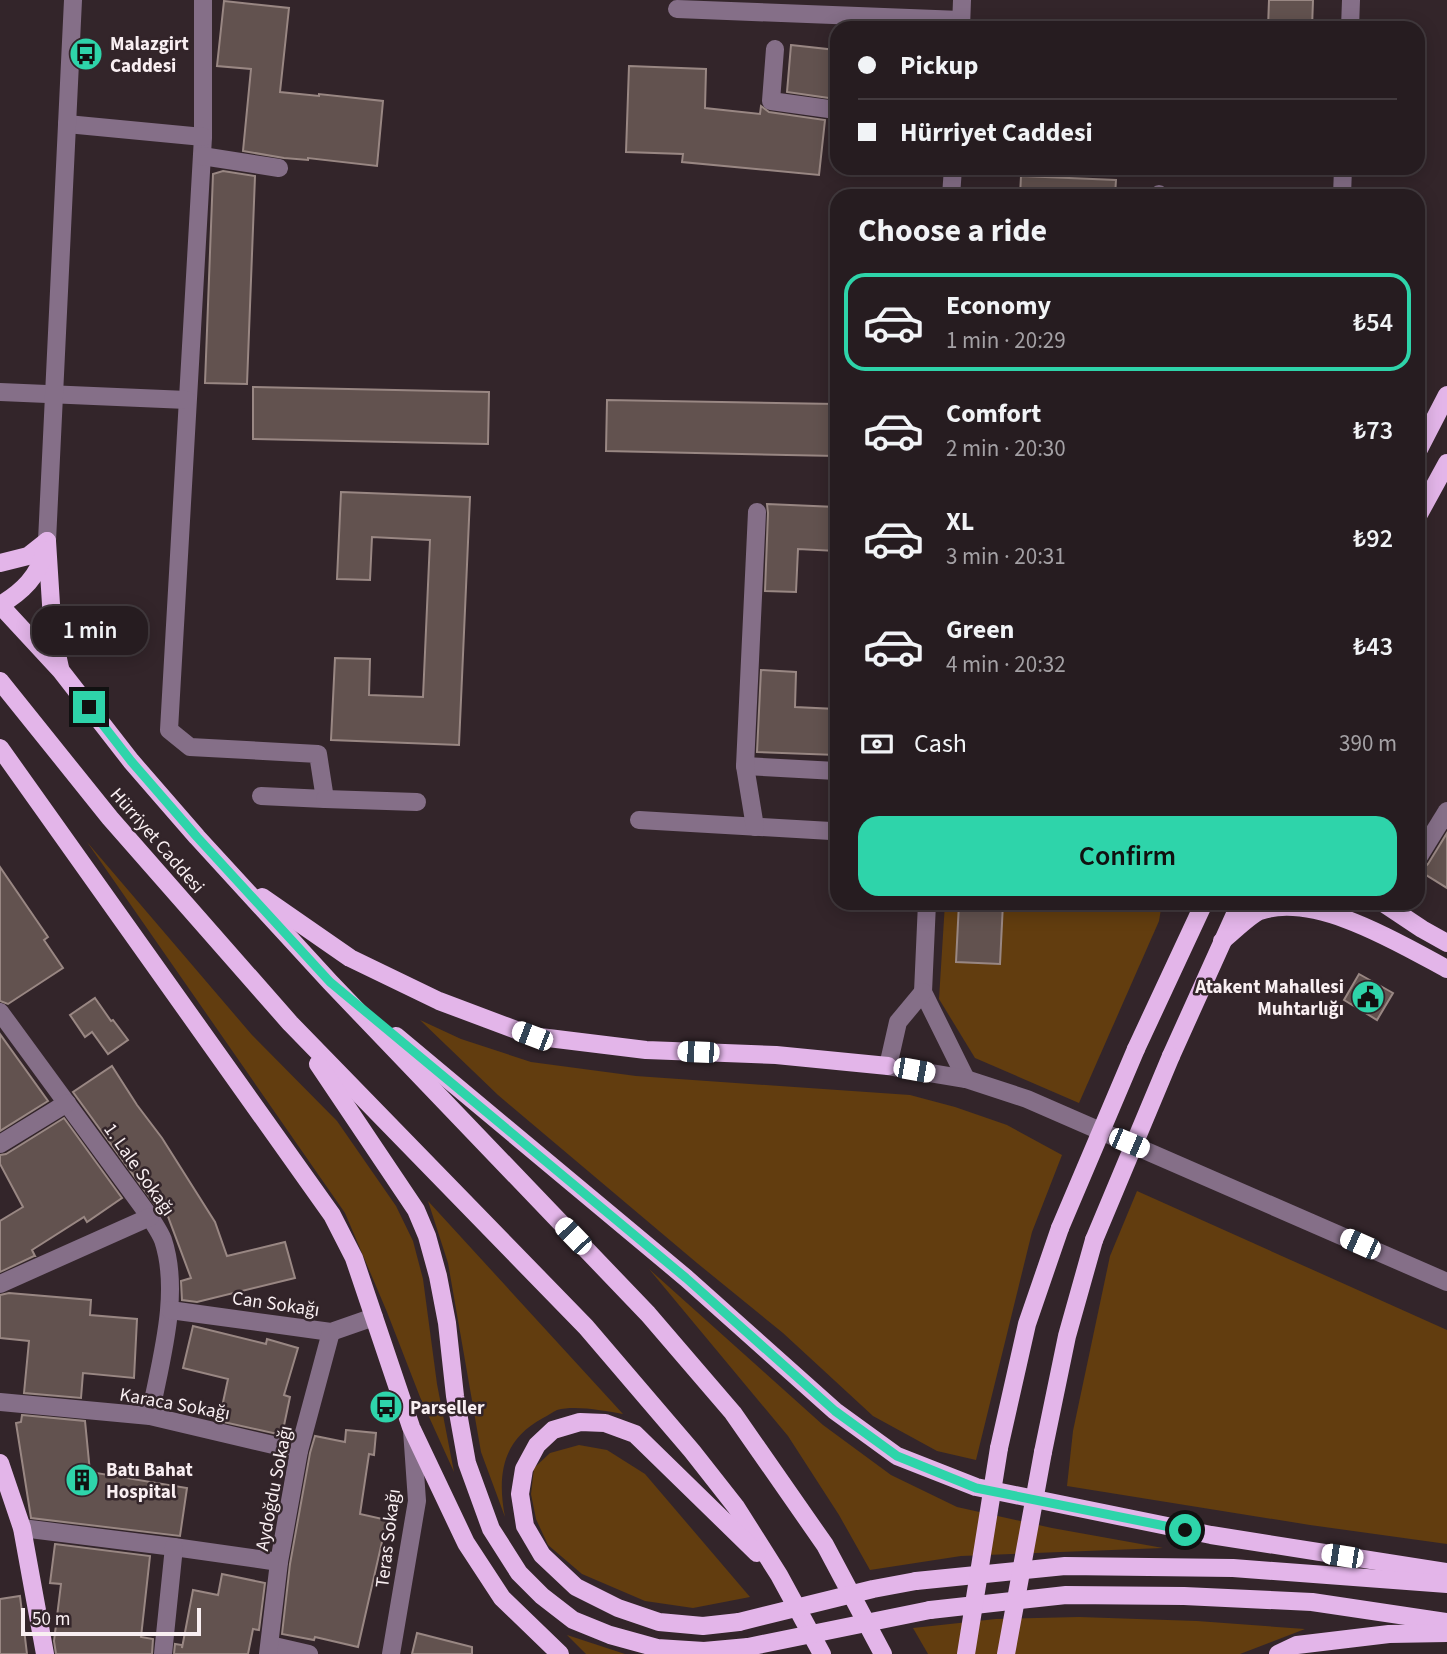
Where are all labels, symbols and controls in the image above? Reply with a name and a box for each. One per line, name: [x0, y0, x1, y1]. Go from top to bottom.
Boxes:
place label: Malazgirt Caddesi: [110, 31, 189, 80]
bus stop icon: Malazgirt Caddesi: [67, 35, 105, 73]
text: Pickup: [900, 47, 978, 84]
text: Hürriyet Caddesi: [900, 114, 1093, 151]
text: Choose a ride: [858, 208, 1047, 254]
text: Economy: [946, 287, 1051, 324]
icon: car: [862, 291, 925, 354]
text: ₺54: [1353, 304, 1393, 341]
text: 1 min · 20:29: [946, 324, 1066, 357]
text: Comfort: [946, 395, 1041, 432]
icon: car: [862, 399, 925, 462]
text: ₺73: [1353, 412, 1393, 449]
text: 2 min · 20:30: [946, 432, 1066, 465]
text: XL: [946, 503, 974, 540]
icon: car: [862, 507, 925, 570]
text: ₺92: [1353, 520, 1393, 557]
text: 3 min · 20:31: [946, 540, 1066, 573]
callout: 1 min: [31, 606, 147, 654]
text: Green: [946, 611, 1014, 648]
text: 1 min: [63, 614, 117, 647]
icon: car: [862, 615, 925, 678]
text: ₺43: [1353, 628, 1393, 665]
text: 4 min · 20:32: [946, 648, 1066, 681]
route end: [73, 691, 105, 723]
icon: cash: [858, 725, 896, 763]
text: Cash: [914, 725, 967, 762]
text: 390 m: [1339, 727, 1397, 760]
street label: Hürriyet Caddesi: [103, 782, 210, 900]
button: Confirm: [858, 816, 1397, 896]
place label: Atakent Mahallesi Muhtarlığı: [1194, 974, 1344, 1023]
public building icon: Atakent Mahallesi Muhtarlığı: [1349, 978, 1387, 1016]
car: [509, 1019, 556, 1053]
car: [677, 1041, 720, 1063]
car: [892, 1056, 937, 1084]
street label: 1. Lale Sokağı: [97, 1118, 181, 1222]
car: [1106, 1125, 1153, 1161]
car: [551, 1214, 596, 1258]
car: [1337, 1226, 1384, 1262]
street label: Can Sokağı: [230, 1285, 321, 1324]
street label: Karaca Sokağı: [117, 1381, 232, 1427]
bus stop icon: Parseller: [367, 1388, 405, 1426]
place label: Parseller: [410, 1395, 485, 1422]
street label: Aydoğdu Sokağı: [249, 1423, 300, 1553]
place label: Batı Bahat Hospital: [106, 1457, 193, 1506]
building icon: Batı Bahat Hospital: [63, 1461, 101, 1499]
street label: Teras Sokağı: [369, 1487, 408, 1589]
route start: [1169, 1514, 1201, 1546]
car: [1320, 1542, 1365, 1570]
scale bar: [21, 1605, 201, 1637]
text: 50 m: [32, 1606, 70, 1633]

